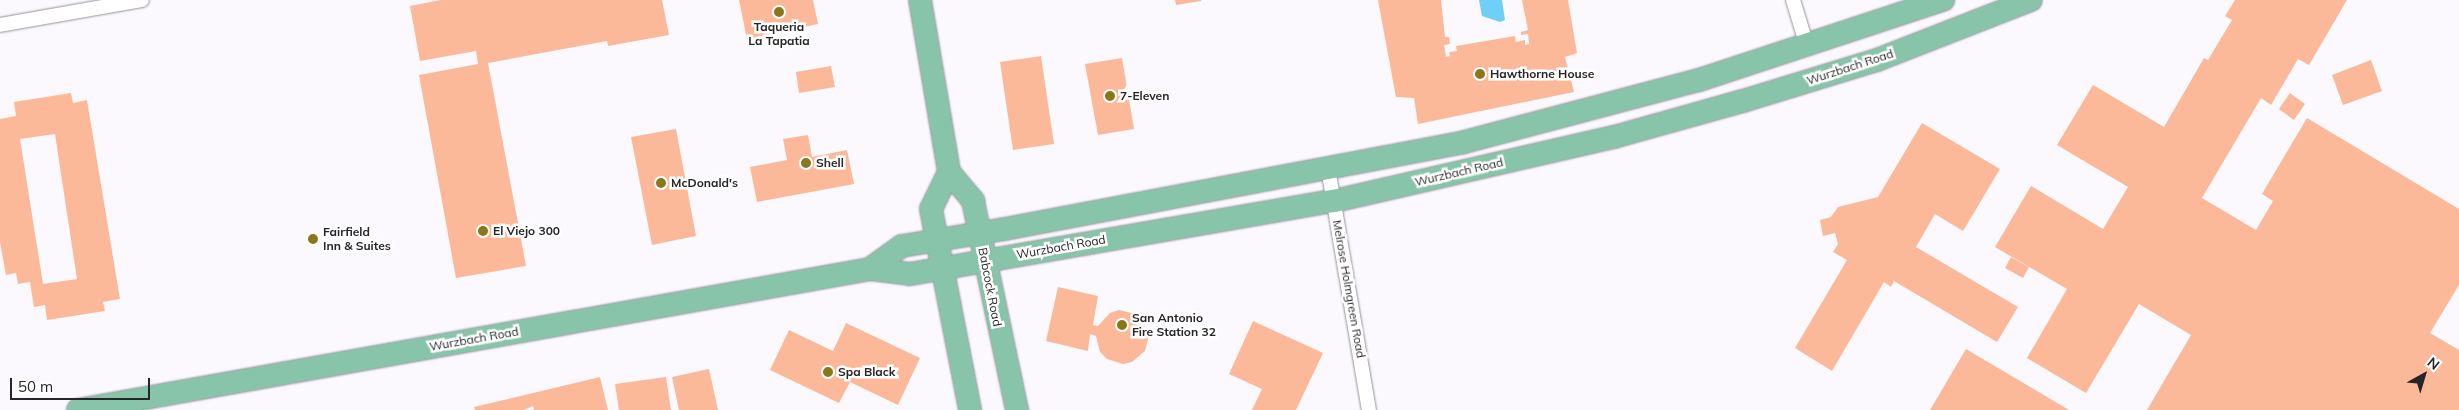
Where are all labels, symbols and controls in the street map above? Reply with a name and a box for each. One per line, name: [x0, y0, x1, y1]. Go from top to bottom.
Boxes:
marker: Taqueria La Tapatia: [773, 6, 785, 18]
place label: Taqueria La Tapatia: [748, 20, 810, 48]
street label: Wurzbach Road: [1805, 46, 1895, 88]
place label: Hawthorne House: [1490, 67, 1594, 81]
marker: Hawthorne House: [1474, 68, 1486, 80]
place label: 7-Eleven: [1120, 89, 1169, 103]
marker: 7-Eleven: [1104, 90, 1116, 102]
street label: Wurzbach Road: [1413, 155, 1505, 189]
place label: Shell: [816, 156, 844, 170]
marker: Shell: [800, 157, 812, 169]
place label: McDonald's: [671, 176, 738, 190]
marker: McDonald's: [655, 177, 667, 189]
street label: Melrose Holmgreen Road: [1330, 219, 1368, 359]
place label: El Viejo 300: [493, 224, 560, 238]
place label: Fairfield Inn & Suites: [323, 225, 391, 253]
marker: El Viejo 300: [477, 225, 489, 237]
street label: Wurzbach Road: [1015, 232, 1107, 262]
marker: Fairfield Inn & Suites: [307, 233, 319, 245]
street label: Babcock Road: [975, 246, 1005, 328]
place label: San Antonio Fire Station 32: [1132, 311, 1216, 339]
marker: San Antonio Fire Station 32: [1116, 319, 1128, 331]
street label: Wurzbach Road: [428, 324, 520, 354]
north arrow: [2399, 350, 2449, 400]
text: N: [2424, 353, 2443, 374]
place label: Spa Black: [838, 365, 895, 379]
marker: Spa Black: [822, 366, 834, 378]
scale bar: [12, 368, 152, 400]
text: 50 m: [18, 377, 53, 396]

